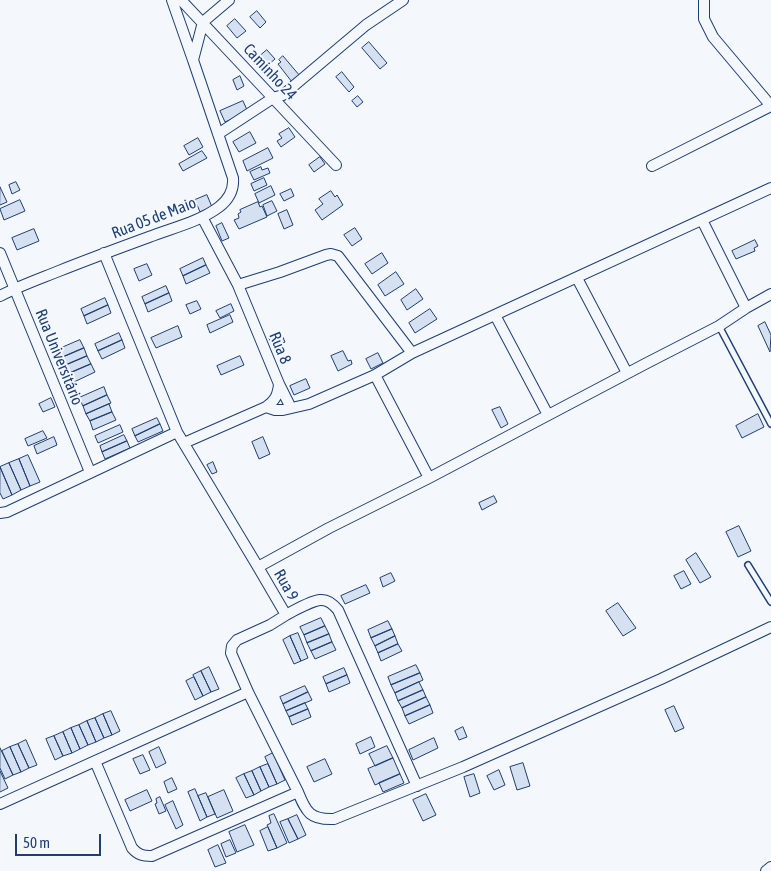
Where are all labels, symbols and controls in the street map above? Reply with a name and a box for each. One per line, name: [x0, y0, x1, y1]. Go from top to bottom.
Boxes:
street label: Caminho 24: [239, 40, 301, 104]
street label: Rua 05 de Maio: [109, 193, 199, 243]
street label: Rua Universitário: [31, 306, 87, 408]
street label: Rua 8: [265, 329, 295, 367]
street label: Rua 9: [269, 566, 303, 604]
scale bar: [18, 824, 104, 856]
text: 50 m: [23, 834, 50, 851]

